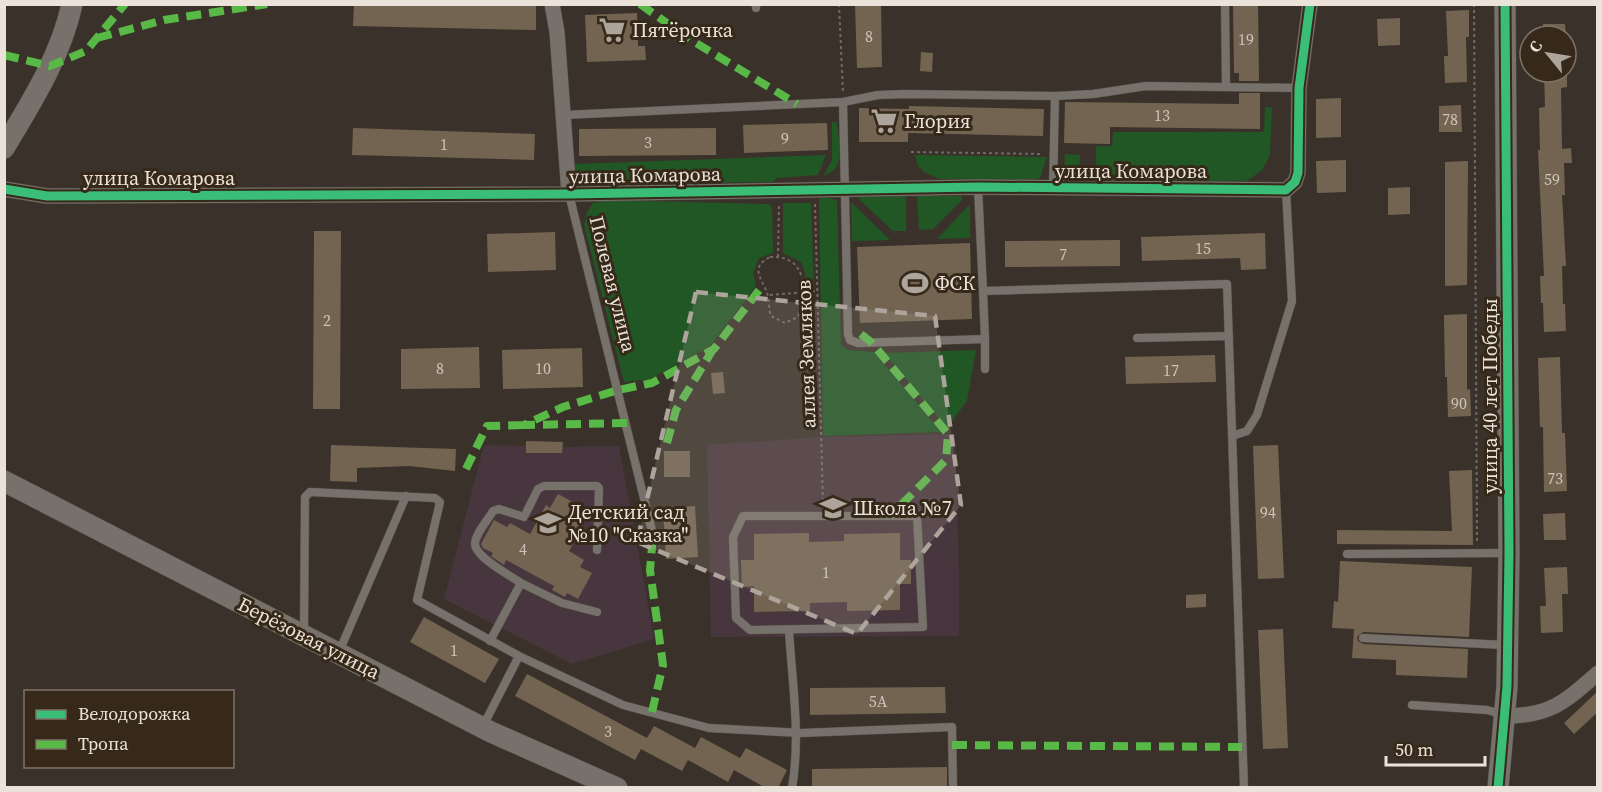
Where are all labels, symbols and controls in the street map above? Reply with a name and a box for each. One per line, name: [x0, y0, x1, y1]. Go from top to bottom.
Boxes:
supermarket icon: Пятёрочка: [597, 15, 627, 45]
place label: Пятёрочка: [632, 16, 734, 44]
north arrow: [1518, 24, 1578, 84]
house number: 8: [865, 25, 873, 47]
house number: 19: [1238, 28, 1254, 50]
text: С: [1523, 37, 1547, 56]
house number: 13: [1154, 104, 1170, 126]
supermarket icon: Глория: [869, 106, 899, 136]
place label: Глория: [904, 107, 971, 135]
house number: 78: [1442, 108, 1458, 130]
house number: 9: [781, 127, 789, 149]
house number: 3: [644, 131, 652, 153]
house number: 1: [440, 133, 448, 155]
street label: улица Комарова: [1055, 157, 1208, 185]
street label: улица Комарова: [569, 160, 722, 190]
street label: улица Комарова: [83, 164, 236, 192]
house number: 59: [1544, 168, 1560, 190]
street label: Полевая улица: [583, 213, 644, 356]
house number: 15: [1195, 237, 1211, 259]
house number: 7: [1059, 243, 1067, 265]
sports icon: ФСК: [900, 268, 930, 298]
place label: ФСК: [935, 269, 976, 297]
street label: аллея Земляков: [789, 279, 823, 429]
street label: улица 40 лет Победы: [1476, 298, 1504, 494]
house number: 2: [323, 309, 331, 331]
house number: 8: [436, 357, 444, 379]
house number: 10: [535, 357, 551, 379]
house number: 17: [1163, 359, 1179, 381]
house number: 90: [1451, 392, 1467, 414]
house number: 73: [1547, 467, 1563, 489]
school or university icon: Школа №7: [818, 493, 848, 523]
place label: Школа №7: [853, 494, 952, 522]
place label: Детский сад №10 "Сказка": [568, 498, 688, 549]
house number: 94: [1260, 501, 1276, 523]
school or university icon: Детский сад №10 "Сказка": [533, 508, 563, 538]
house number: 4: [519, 538, 527, 560]
house number: 1: [822, 561, 830, 583]
street label: Берёзовая улица: [233, 590, 386, 686]
house number: 1: [450, 639, 458, 661]
legend: [24, 690, 234, 768]
house number: 5А: [869, 690, 888, 712]
text: Велодорожка: [78, 701, 191, 726]
house number: 3: [604, 720, 612, 742]
scale bar: [1386, 729, 1485, 767]
text: Тропа: [78, 731, 129, 756]
text: 50 m: [1395, 737, 1433, 762]

